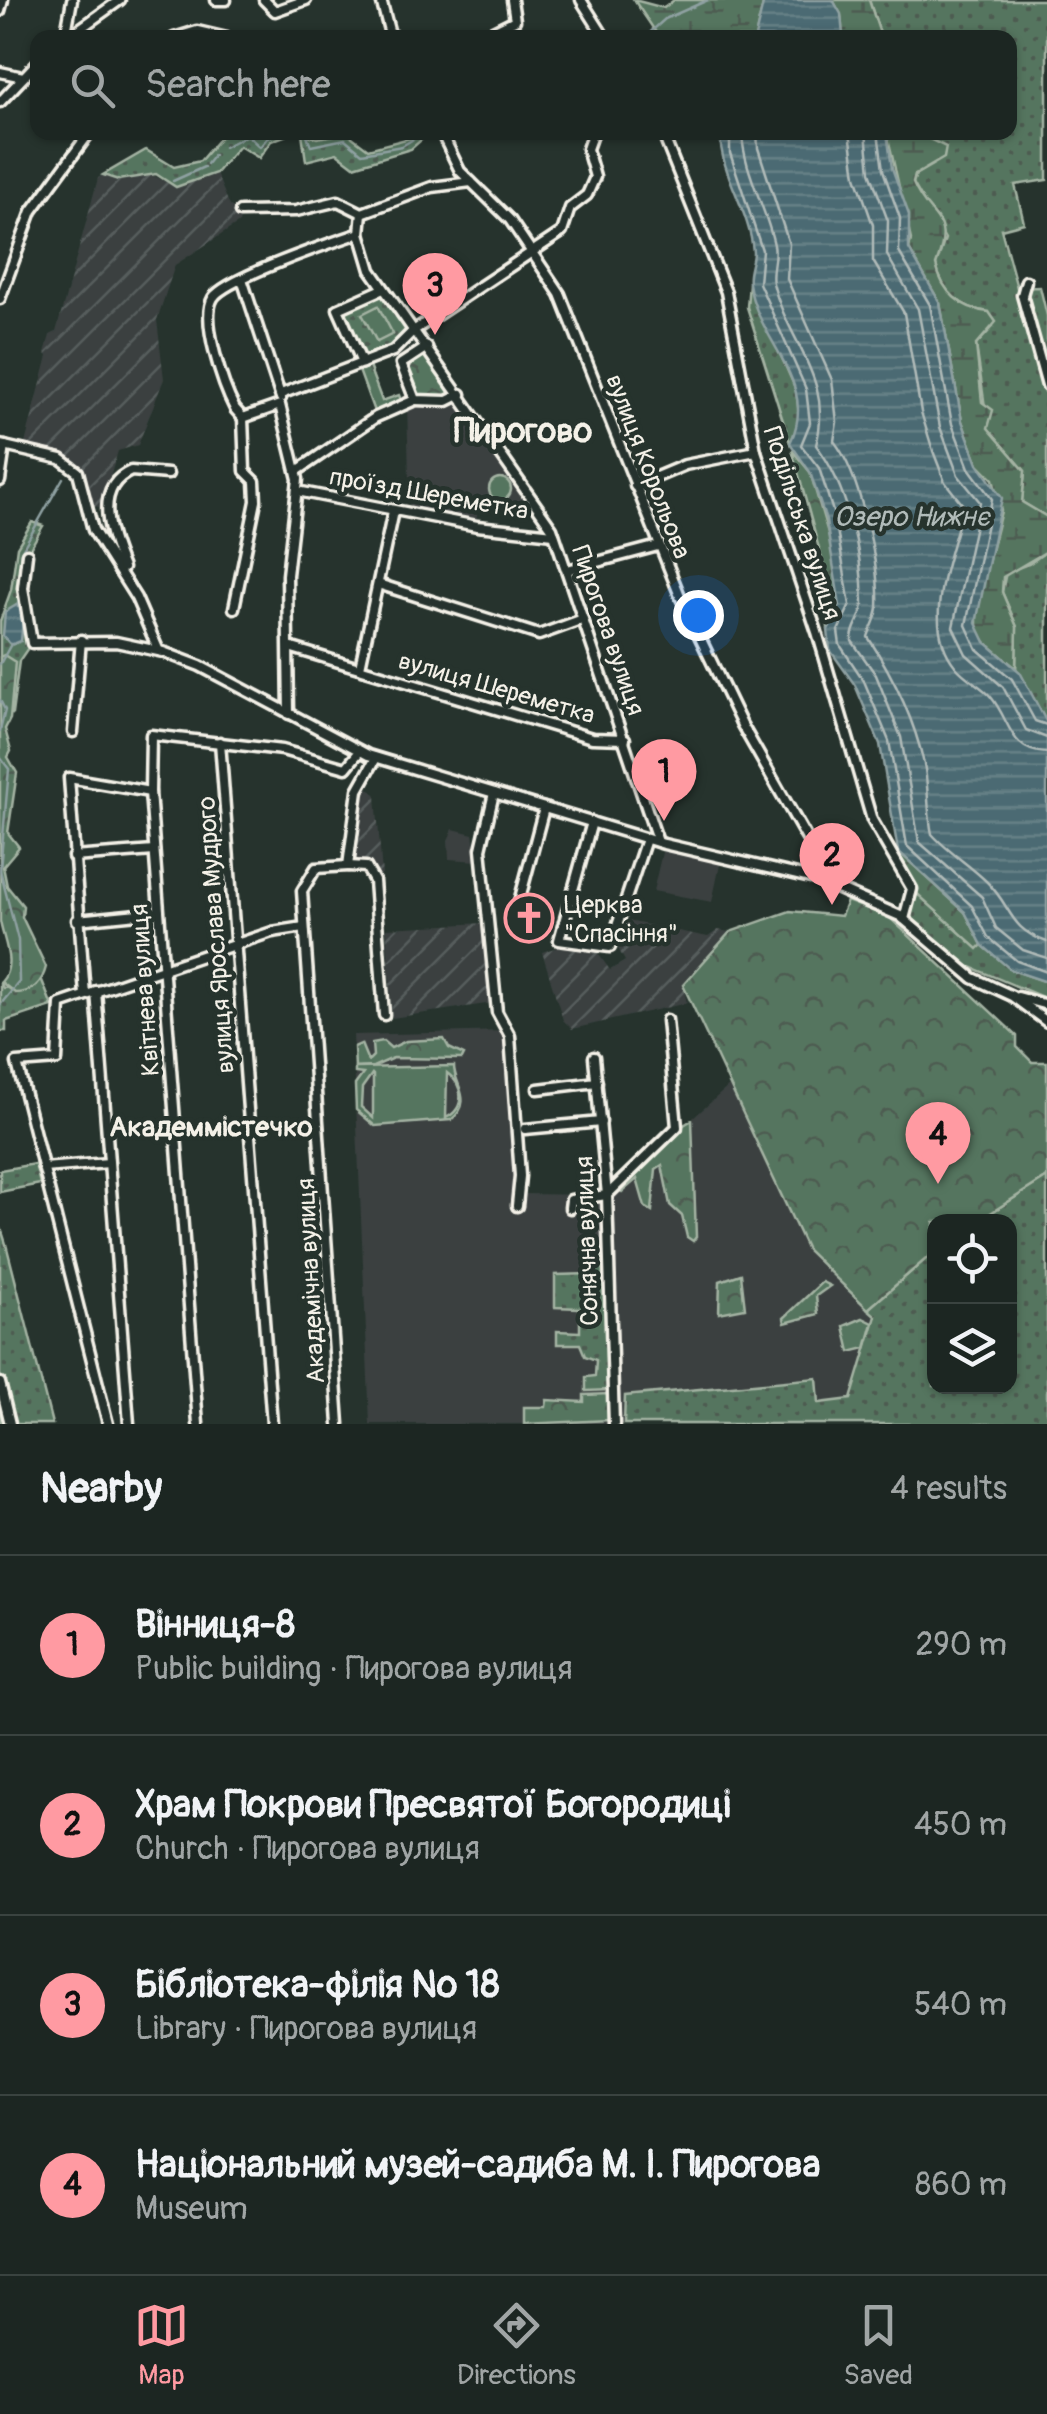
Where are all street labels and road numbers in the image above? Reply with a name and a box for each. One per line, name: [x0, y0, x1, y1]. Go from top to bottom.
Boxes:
street label: вулиця Корольова: [598, 370, 697, 563]
street label: Подільська вулиця: [756, 423, 847, 624]
street label: проїзд Шереметка: [327, 462, 531, 527]
street label: Пирогова вулиця: [564, 542, 651, 719]
street label: вулиця Шереметка: [395, 646, 598, 731]
street label: вулиця Ярослава Мудрого: [191, 795, 242, 1074]
street label: Квітнева вулиця: [124, 903, 167, 1077]
street label: Сонячна вулиця: [569, 1156, 606, 1326]
street label: Академічна вулиця: [291, 1177, 332, 1385]

